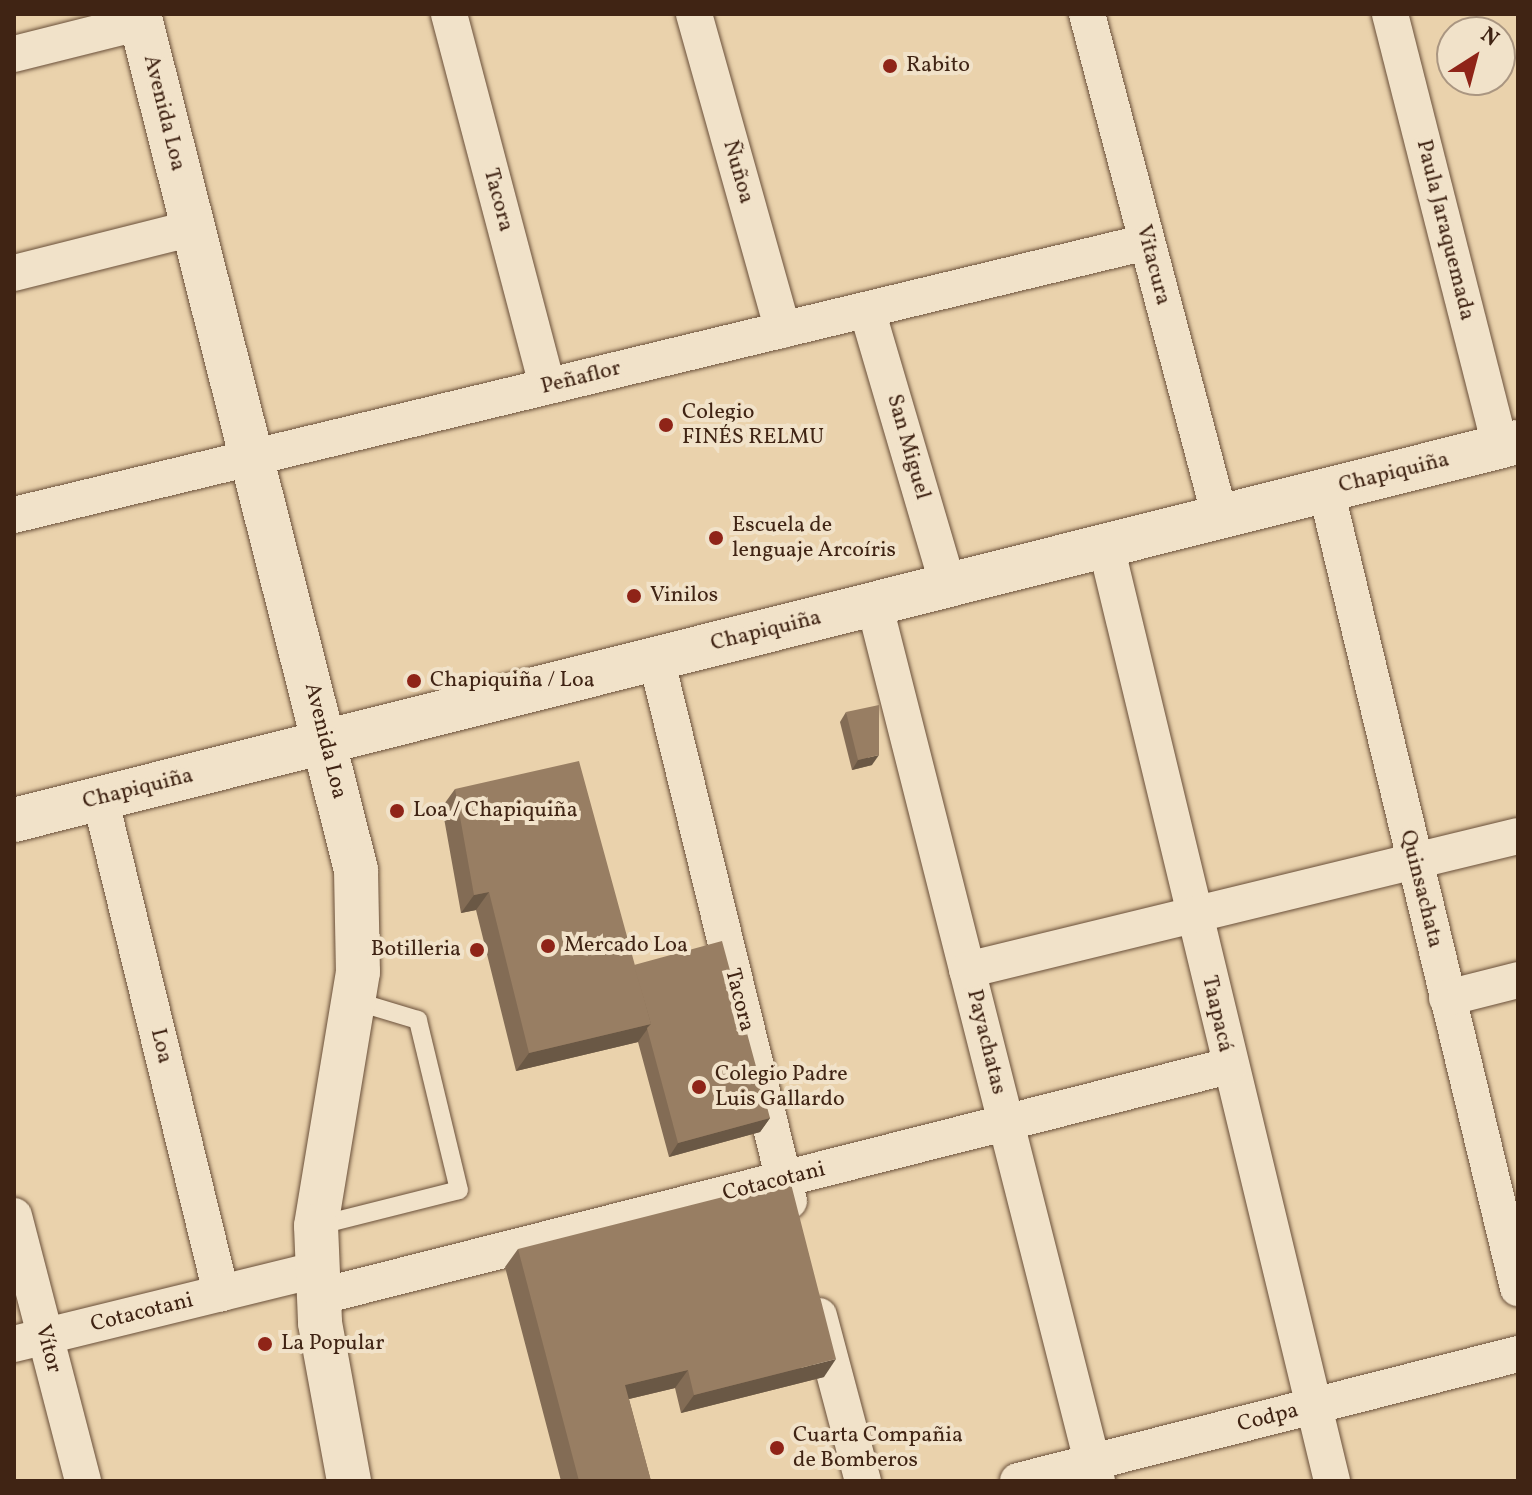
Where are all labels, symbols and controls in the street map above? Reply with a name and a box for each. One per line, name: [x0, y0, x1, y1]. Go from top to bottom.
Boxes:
north arrow: [1436, 16, 1516, 96]
text: N: [1474, 21, 1505, 55]
street label: Avenida Loa: [137, 52, 191, 174]
place label: Rabito: [906, 53, 970, 79]
marker: Rabito: [881, 57, 899, 75]
street label: Ñuñoa: [716, 137, 760, 207]
street label: Paula Jaraquemada: [1410, 137, 1480, 323]
street label: Tacora: [477, 166, 519, 234]
street label: Vitacura: [1130, 222, 1176, 308]
street label: Peñaflor: [538, 355, 624, 401]
street label: San Miguel: [880, 391, 936, 503]
place label: Colegio FINÉS RELMU: [682, 399, 824, 450]
marker: Colegio FINÉS RELMU: [657, 416, 675, 434]
street label: Chapiquiña: [1336, 447, 1452, 499]
place label: Escuela de lenguaje Arcoíris: [732, 512, 896, 564]
marker: Escuela de lenguaje Arcoíris: [707, 529, 725, 547]
place label: Vinilos: [650, 583, 718, 609]
marker: Vinilos: [625, 587, 643, 605]
street label: Chapiquiña: [708, 605, 824, 657]
place label: Chapiquiña / Loa: [430, 668, 595, 694]
marker: Chapiquiña / Loa: [405, 672, 423, 690]
street label: Avenida Loa: [298, 680, 352, 802]
street label: Chapiquiña: [80, 763, 196, 815]
place label: Loa / Chapiquiña: [413, 798, 578, 824]
marker: Loa / Chapiquiña: [388, 802, 406, 820]
street label: Quinsachata: [1394, 827, 1448, 951]
place label: Mercado Loa: [564, 933, 688, 959]
place label: Botilleria: [371, 937, 461, 963]
marker: Mercado Loa: [539, 937, 557, 955]
marker: Botilleria: [468, 941, 486, 959]
street label: Tacora: [718, 966, 760, 1034]
street label: Taapacá: [1195, 973, 1239, 1055]
street label: Payachatas: [960, 987, 1012, 1097]
street label: Loa: [144, 1026, 178, 1066]
place label: Colegio Padre Luis Gallardo: [715, 1061, 848, 1112]
marker: Colegio Padre Luis Gallardo: [690, 1078, 708, 1096]
street label: Cotacotani: [720, 1157, 828, 1207]
street label: Cotacotani: [88, 1288, 196, 1338]
street label: Vítor: [29, 1322, 67, 1376]
place label: La Popular: [281, 1331, 384, 1357]
marker: La Popular: [256, 1335, 274, 1353]
street label: Codpa: [1235, 1398, 1301, 1438]
place label: Cuarta Compañia de Bomberos: [793, 1422, 963, 1474]
marker: Cuarta Compañia de Bomberos: [768, 1439, 786, 1457]

